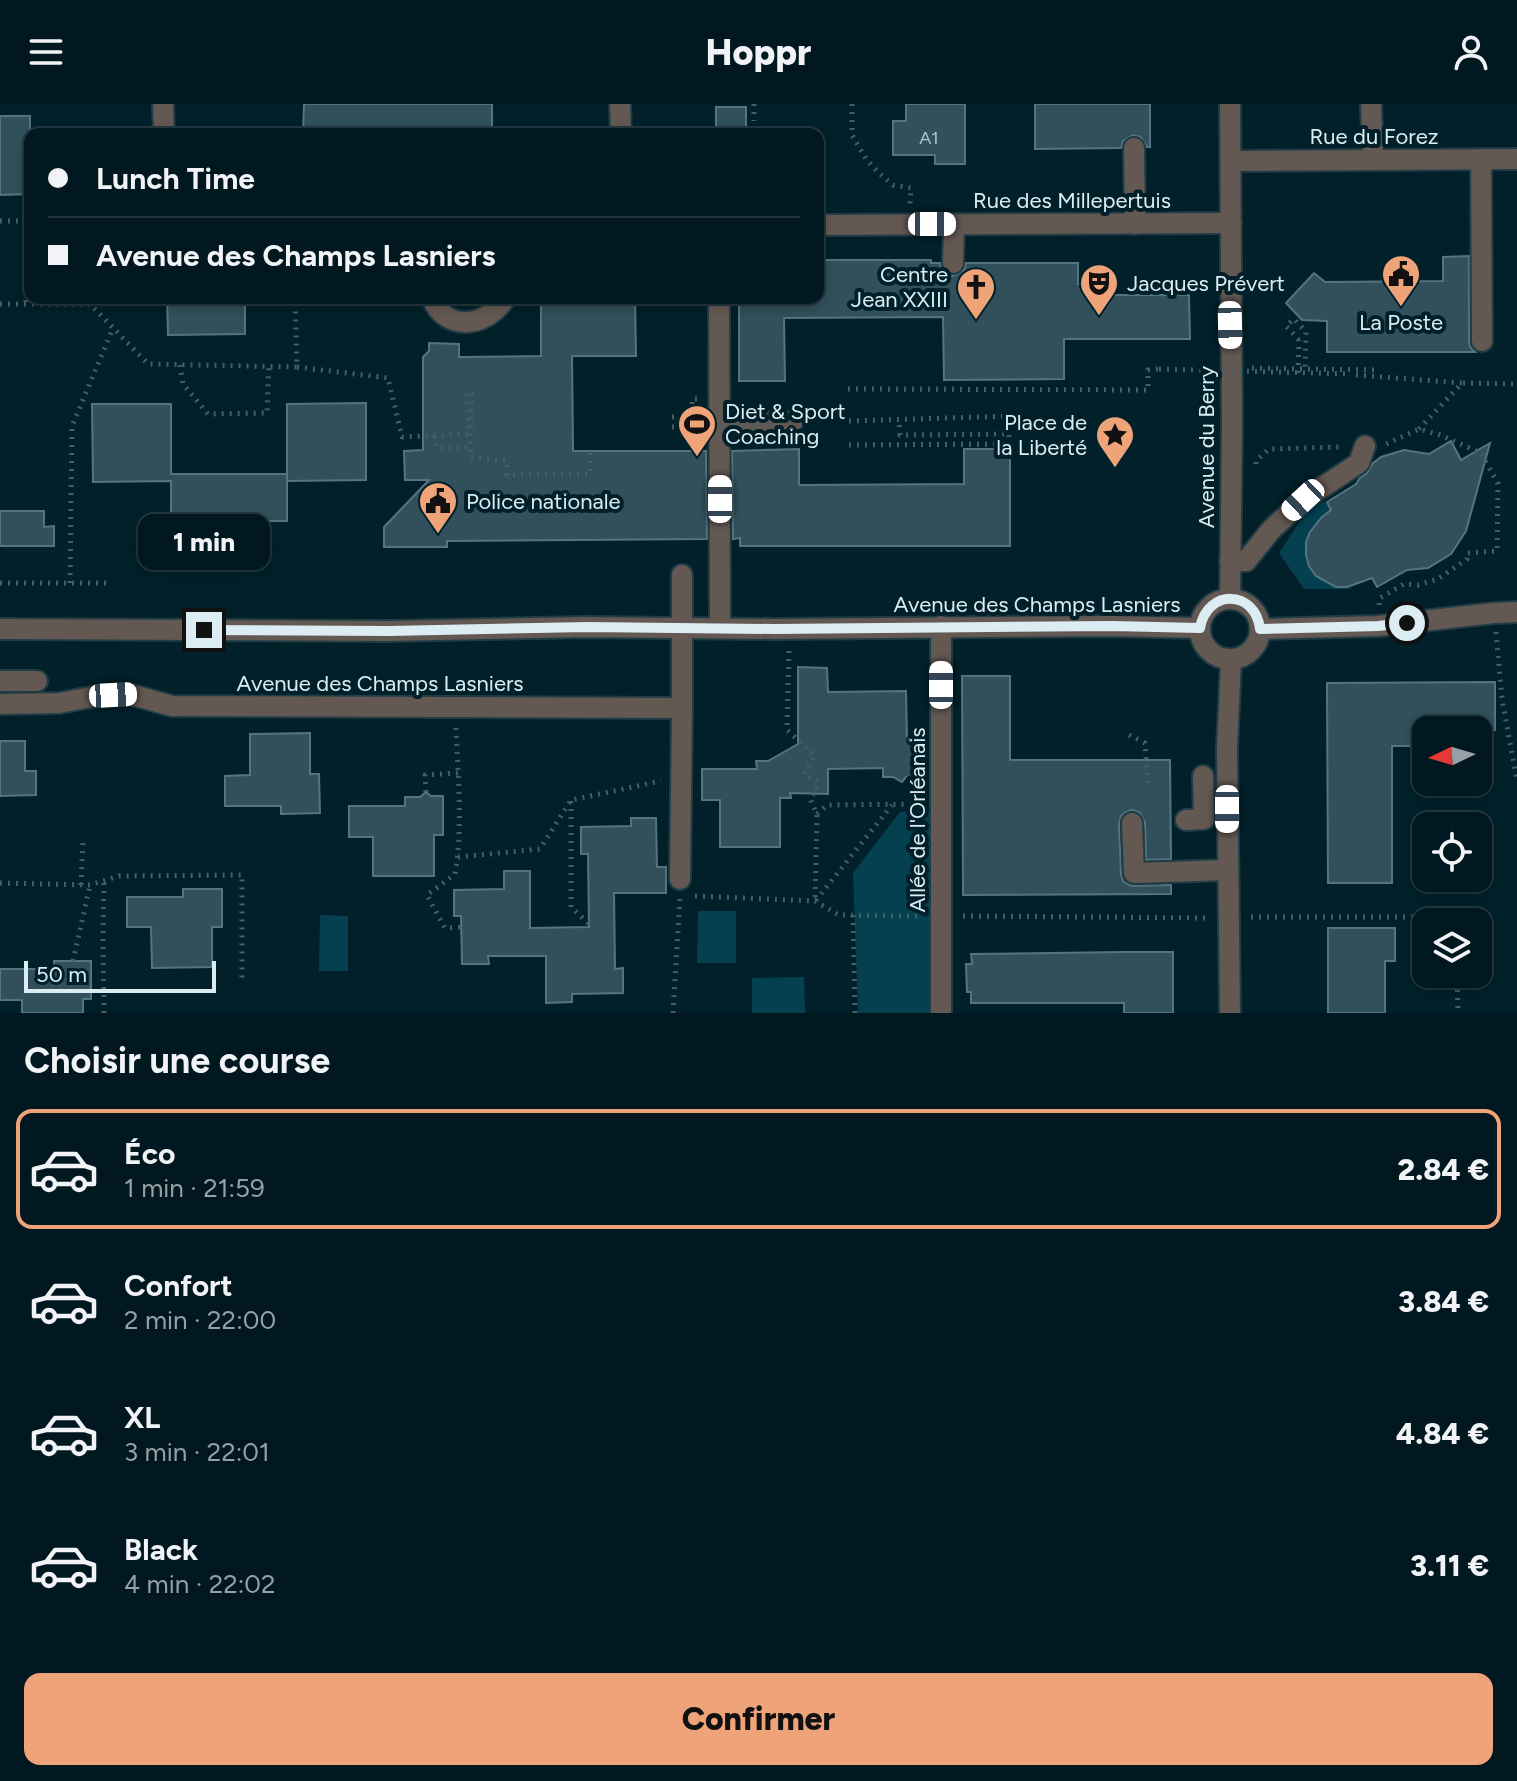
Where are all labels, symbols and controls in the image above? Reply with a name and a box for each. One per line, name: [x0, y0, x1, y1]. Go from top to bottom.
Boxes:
icon: menu: [24, 30, 68, 74]
icon: person: [1449, 30, 1493, 74]
text: Hoppr: [706, 31, 811, 74]
street label: Rue du Forez: [1310, 123, 1438, 150]
house number: A1: [919, 127, 939, 149]
text: Lunch Time: [96, 160, 255, 197]
street label: Rue des Millepertuis: [973, 187, 1171, 214]
car: [908, 212, 956, 236]
text: Avenue des Champs Lasniers: [96, 237, 496, 274]
public building icon: La Poste: [1380, 253, 1422, 308]
place label: Centre Jean XXIII: [851, 261, 948, 313]
theatre icon: Jacques Prévert: [1078, 262, 1120, 317]
church icon: Centre Jean XXIII: [955, 266, 997, 321]
place label: Jacques Prévert: [1127, 270, 1285, 297]
car: [1218, 301, 1242, 349]
place label: La Poste: [1359, 309, 1443, 336]
street label: Avenue du Berry: [1193, 365, 1220, 528]
place label: Diet & Sport Coaching: [725, 398, 846, 450]
sports icon: Diet & Sport Coaching: [676, 403, 718, 458]
place label: Place de la Liberté: [996, 409, 1087, 461]
place icon: Place de la Liberté: [1094, 414, 1136, 469]
car: [708, 475, 732, 523]
car: [1277, 475, 1329, 525]
public building icon: Police nationale: [417, 480, 459, 535]
place label: Police nationale: [466, 488, 621, 515]
callout: 1 min: [138, 514, 270, 570]
text: 1 min: [173, 526, 235, 558]
street label: Avenue des Champs Lasniers: [893, 591, 1181, 618]
route start: [1389, 605, 1425, 641]
route end: [186, 612, 222, 648]
car: [929, 661, 953, 709]
street label: Avenue des Champs Lasniers: [236, 670, 524, 697]
car: [88, 682, 138, 708]
north arrow: [1412, 716, 1492, 796]
map controls: [1412, 716, 1492, 988]
street label: Allée de l'Orléanais: [904, 727, 931, 913]
car: [1215, 785, 1239, 833]
button: locate: [1412, 812, 1492, 892]
button: layers: [1412, 908, 1492, 988]
scale bar: [24, 957, 216, 993]
text: 50 m: [36, 961, 87, 988]
text: Choisir une course: [24, 1039, 330, 1082]
icon: car: [28, 1133, 100, 1205]
text: Éco: [124, 1135, 175, 1172]
text: 2.84 €: [1398, 1151, 1489, 1188]
text: 1 min · 21:59: [124, 1172, 265, 1204]
icon: car: [28, 1265, 100, 1337]
text: Confort: [124, 1267, 233, 1304]
text: 3.84 €: [1398, 1283, 1489, 1320]
text: 2 min · 22:00: [124, 1304, 276, 1336]
icon: car: [28, 1397, 100, 1469]
text: XL: [124, 1399, 160, 1436]
text: 4.84 €: [1396, 1415, 1489, 1452]
text: 3 min · 22:01: [124, 1436, 270, 1468]
icon: car: [28, 1529, 100, 1601]
text: Black: [124, 1531, 198, 1568]
text: 3.11 €: [1410, 1547, 1489, 1584]
text: 4 min · 22:02: [124, 1568, 276, 1600]
button: Confirmer: [24, 1673, 1493, 1765]

